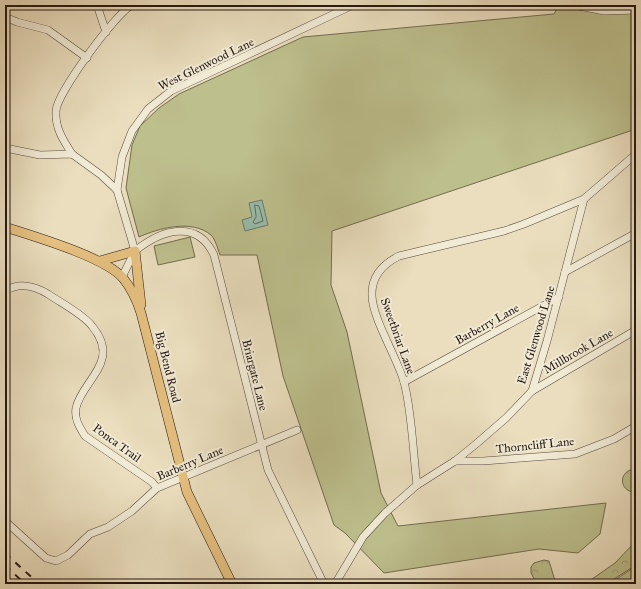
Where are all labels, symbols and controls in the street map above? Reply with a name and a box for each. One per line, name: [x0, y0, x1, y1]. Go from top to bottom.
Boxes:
street label: West Glenwood Lane: [156, 35, 256, 93]
street label: East Glenwood Lane: [514, 284, 558, 386]
street label: Sweetbriar Lane: [378, 296, 418, 376]
street label: Barberry Lane: [453, 301, 521, 347]
street label: Millbrook Lane: [541, 325, 615, 377]
street label: Big Bend Road: [151, 330, 184, 404]
street label: Briargate Lane: [238, 338, 271, 412]
street label: Ponca Trail: [90, 421, 144, 466]
street label: Thorncliff Lane: [495, 434, 575, 456]
street label: Barberry Lane: [155, 443, 225, 483]

